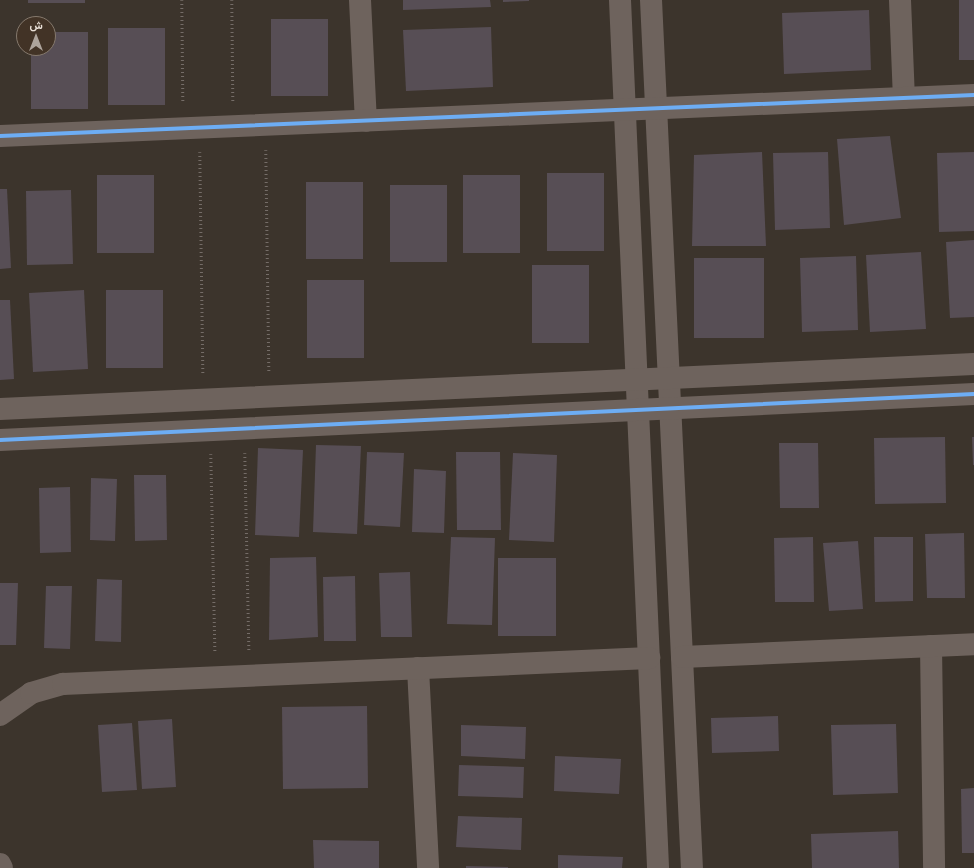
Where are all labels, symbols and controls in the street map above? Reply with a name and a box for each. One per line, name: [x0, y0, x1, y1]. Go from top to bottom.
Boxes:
north arrow: [16, 16, 56, 56]
text: ش: [29, 18, 43, 32]

